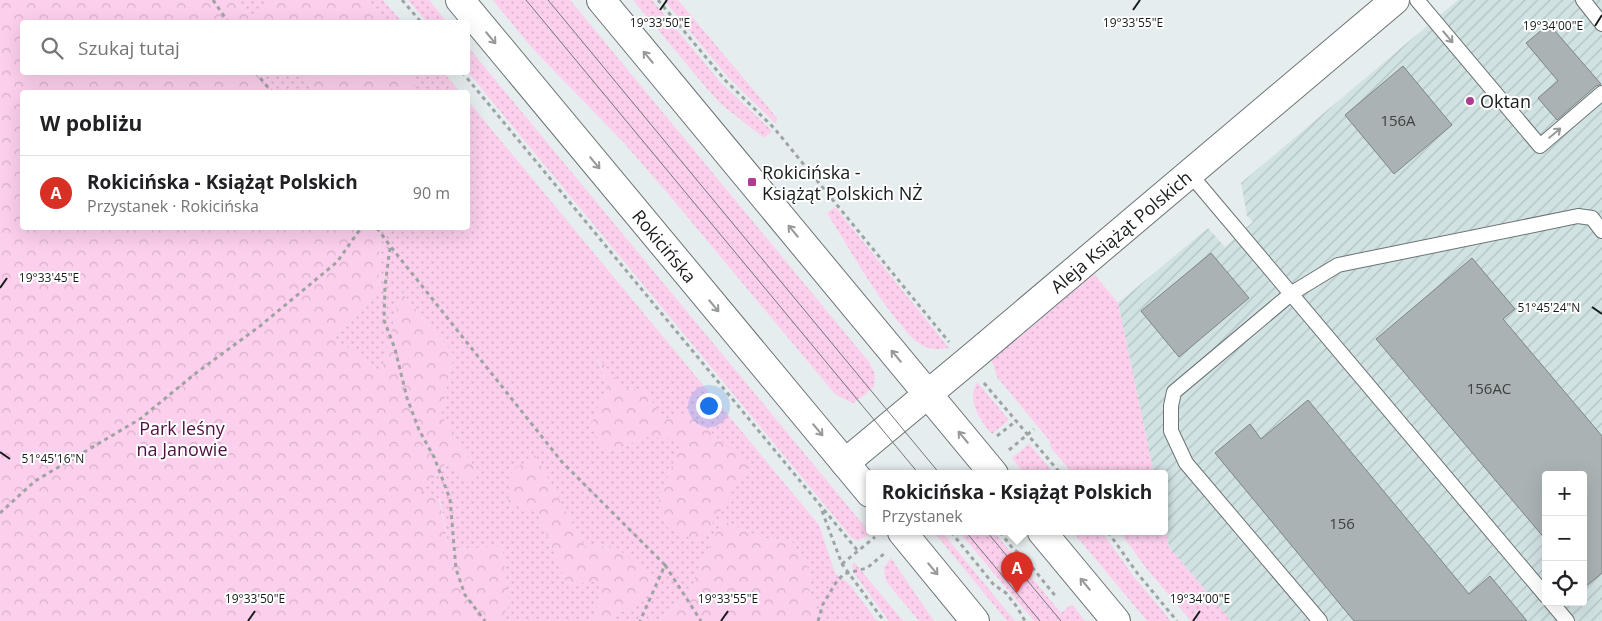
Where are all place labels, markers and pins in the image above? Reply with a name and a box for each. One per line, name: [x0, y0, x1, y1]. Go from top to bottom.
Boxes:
place label: Oktan: [1480, 89, 1531, 113]
marker: Oktan: [1464, 95, 1476, 107]
place label: Rokicińska - Książąt Polskich NŻ: [762, 160, 923, 205]
marker: Rokicińska - Książąt Polskich NŻ: [746, 176, 758, 188]
pin: A: [1001, 552, 1033, 593]

